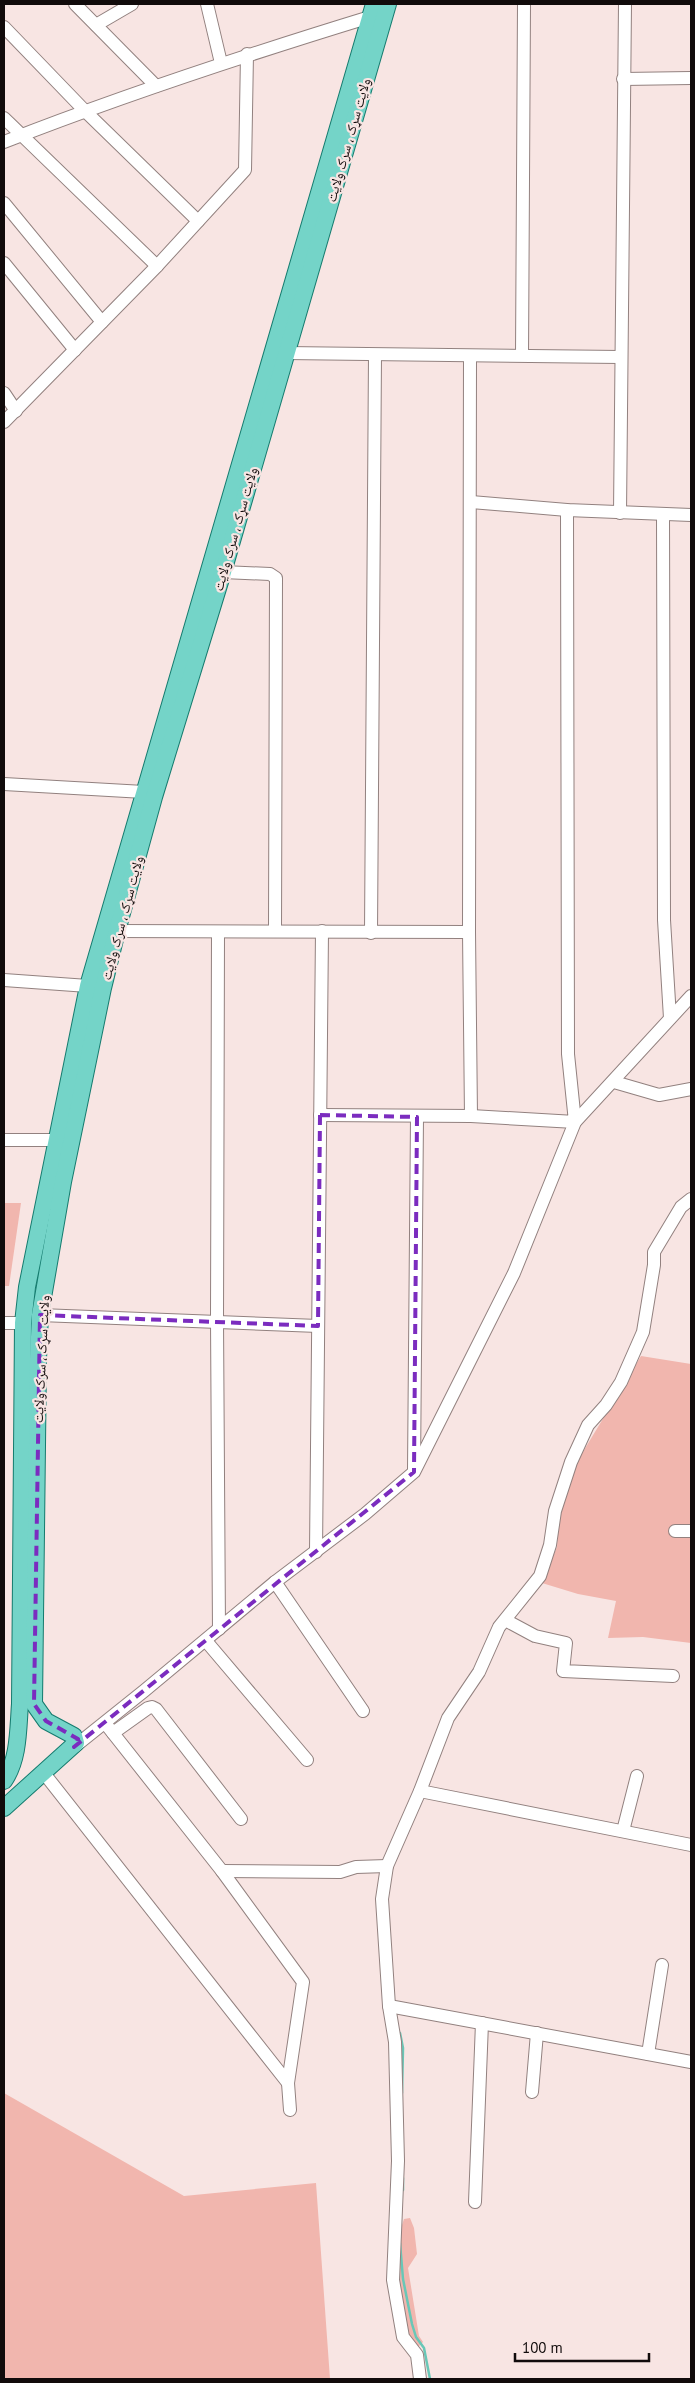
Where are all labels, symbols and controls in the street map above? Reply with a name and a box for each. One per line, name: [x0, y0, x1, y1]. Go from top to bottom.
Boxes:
street label: ولایت سړک ، سرک ولایت: [322, 76, 374, 204]
street label: ولایت سړک ، سرک ولایت: [209, 465, 261, 593]
street label: ولایت سړک ، سرک ولایت: [97, 854, 147, 982]
street label: ولایت سړک ، سرک ولایت: [29, 1295, 53, 1423]
scale bar: [515, 2330, 649, 2362]
text: 100 m: [522, 2338, 563, 2357]

